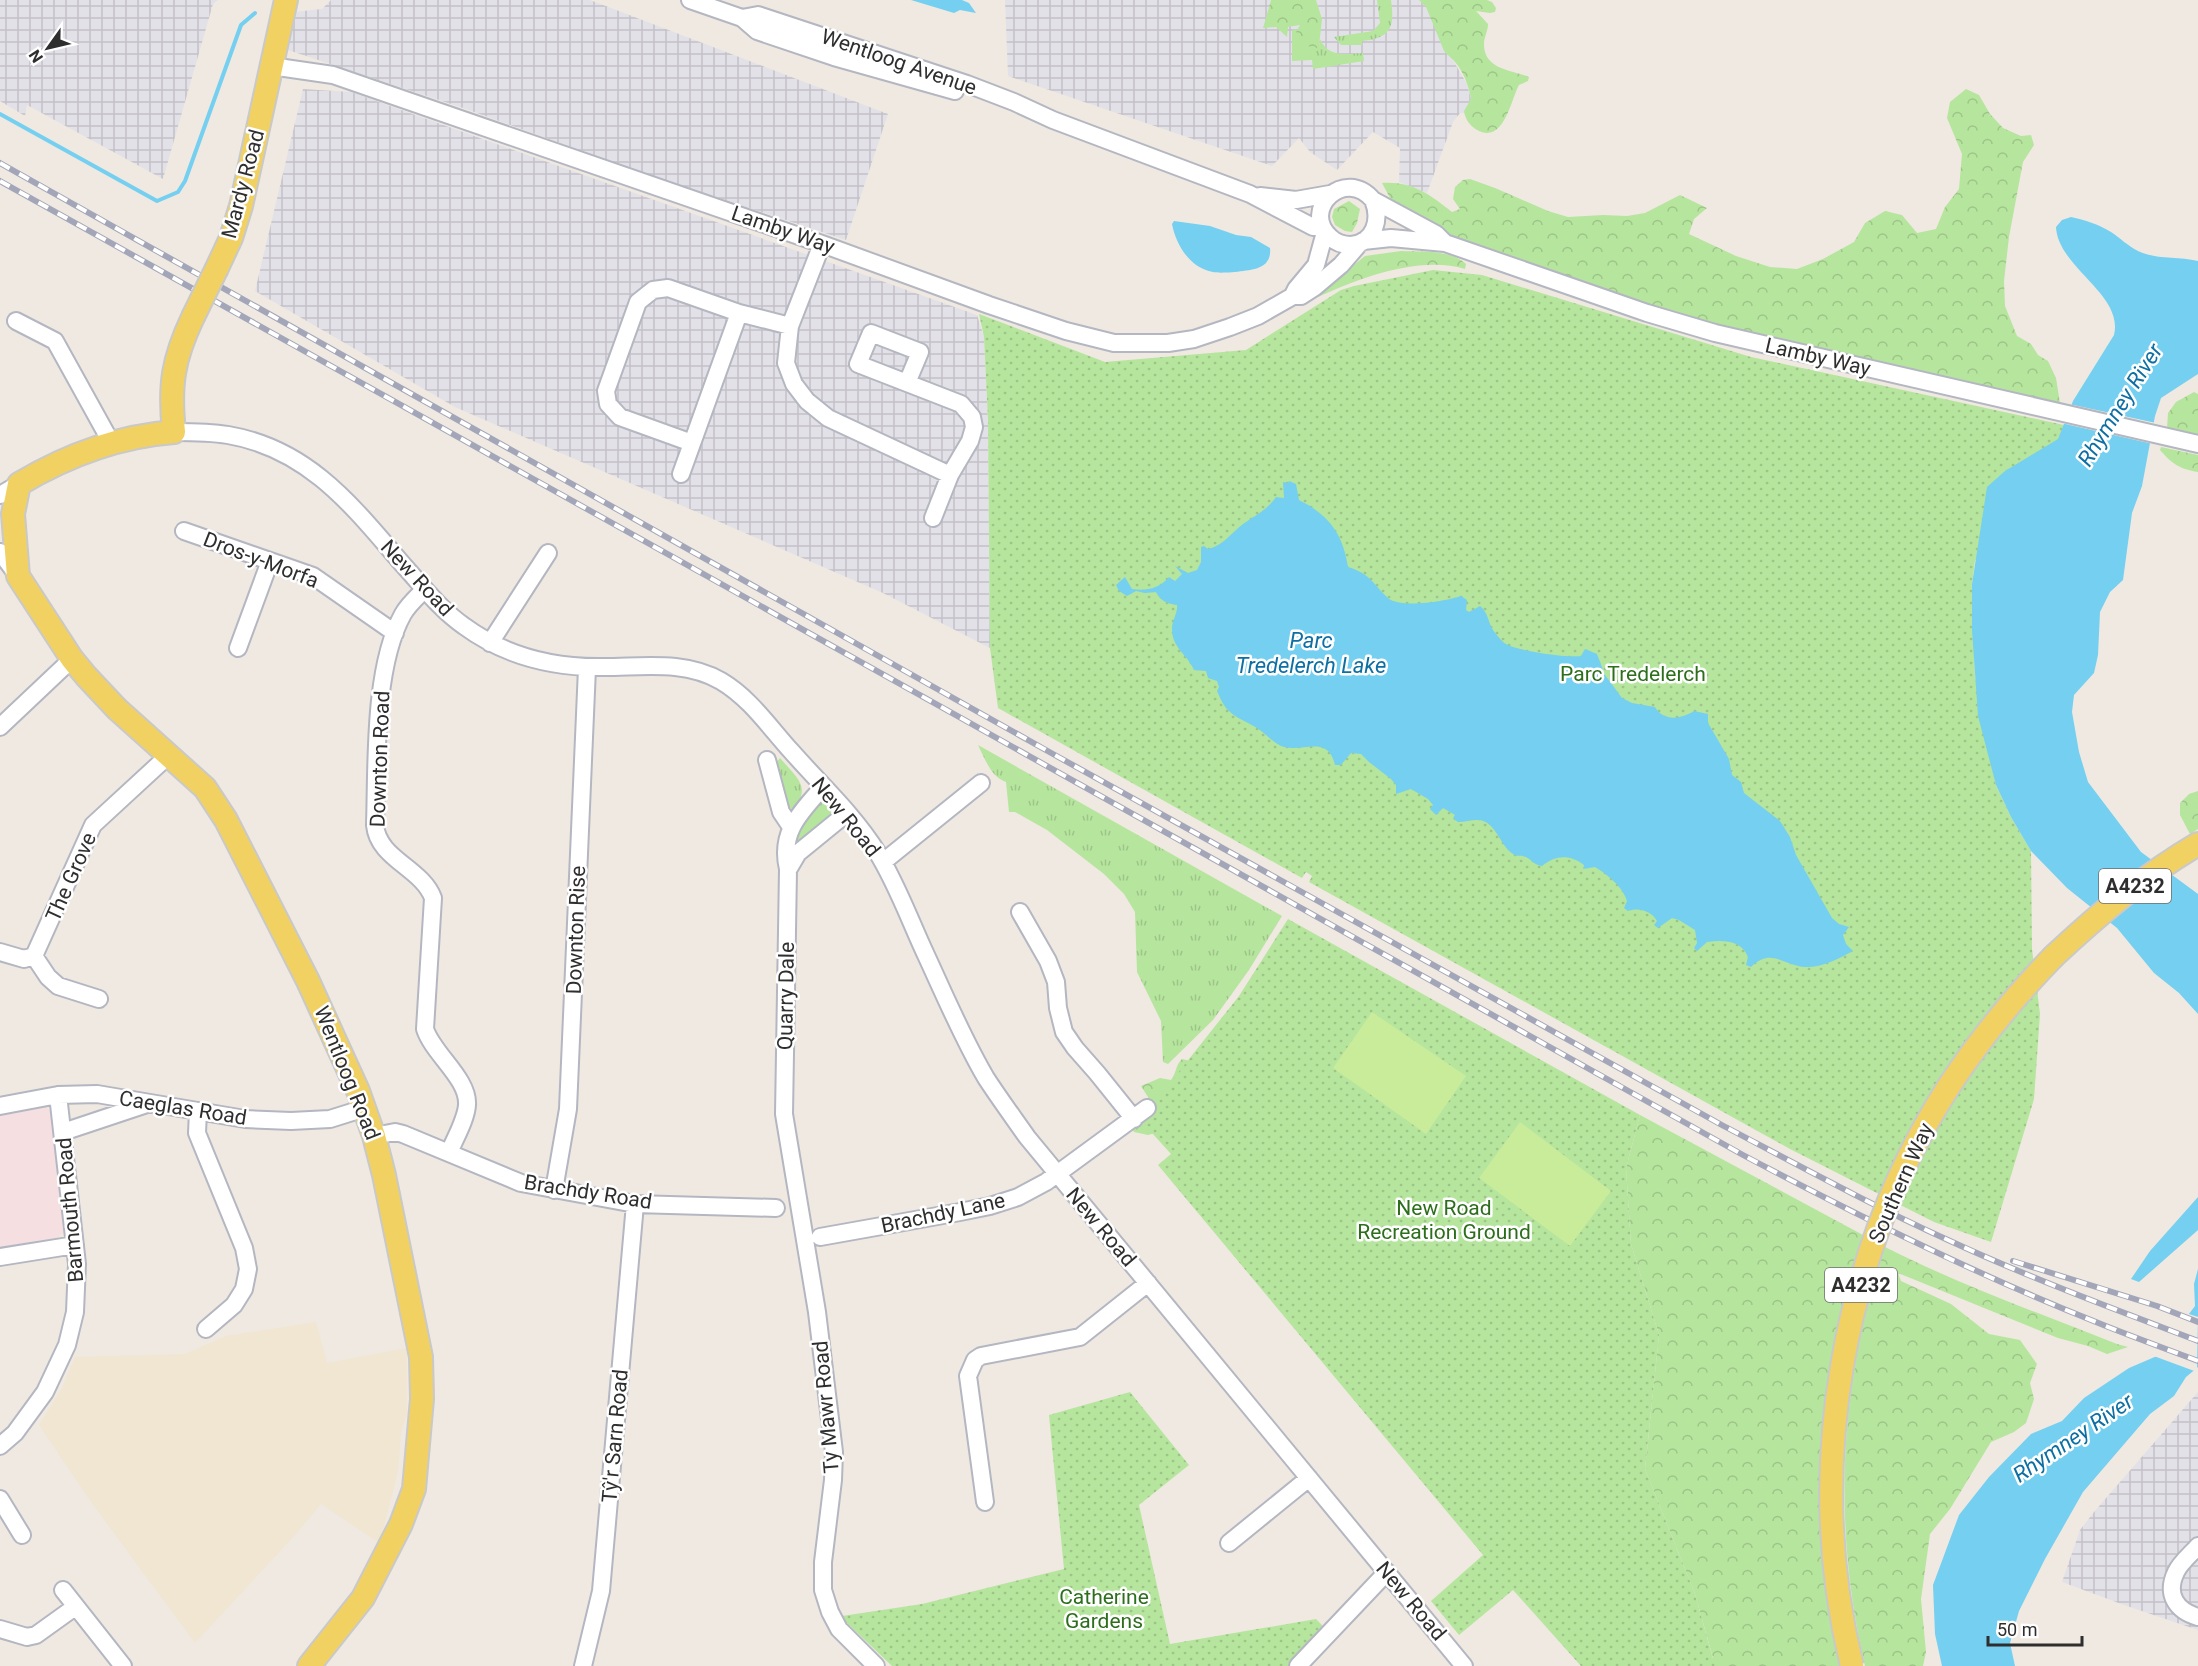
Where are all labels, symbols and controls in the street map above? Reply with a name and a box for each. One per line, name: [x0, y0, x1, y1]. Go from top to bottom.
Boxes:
north arrow: [18, 18, 78, 78]
street label: Wentloog Avenue: [818, 24, 980, 100]
text: N: [25, 46, 47, 66]
street label: Mardy Road: [217, 127, 269, 241]
street label: Lamby Way: [728, 201, 838, 259]
street label: Lamby Way: [1763, 333, 1873, 381]
water label: Rhymney River: [2073, 339, 2168, 471]
street label: Dros-y-Morfa: [200, 527, 322, 593]
street label: New Road: [376, 535, 458, 621]
water label: Parc Tredelerch Lake: [1236, 628, 1386, 678]
park label: Parc Tredelerch: [1560, 662, 1706, 686]
street label: Downton Road: [366, 690, 394, 828]
street label: New Road: [807, 772, 885, 862]
street label: The Grove: [41, 829, 101, 925]
street label: Downton Rise: [562, 865, 590, 995]
road number: A4232: [2099, 869, 2171, 903]
street label: Quarry Dale: [773, 942, 799, 1050]
street label: Wentloog Road: [309, 1003, 385, 1143]
street label: Caeglas Road: [118, 1086, 248, 1130]
street label: Southern Way: [1864, 1119, 1938, 1247]
street label: Barmouth Road: [52, 1137, 88, 1283]
street label: Brachdy Road: [522, 1170, 654, 1214]
street label: New Road: [1061, 1183, 1141, 1271]
street label: Brachdy Lane: [879, 1188, 1007, 1238]
park label: New Road Recreation Ground: [1357, 1196, 1531, 1244]
road number: A4232: [1825, 1268, 1897, 1302]
street label: Ty Mawr Road: [808, 1340, 844, 1474]
street label: Tŷ'r Sarn Road: [597, 1368, 633, 1504]
water label: Rhymney River: [2008, 1388, 2138, 1487]
street label: New Road: [1371, 1557, 1451, 1645]
park label: Catherine Gardens: [1059, 1585, 1149, 1633]
scale bar: [1988, 1609, 2082, 1647]
text: 50 m: [1997, 1619, 2037, 1640]

